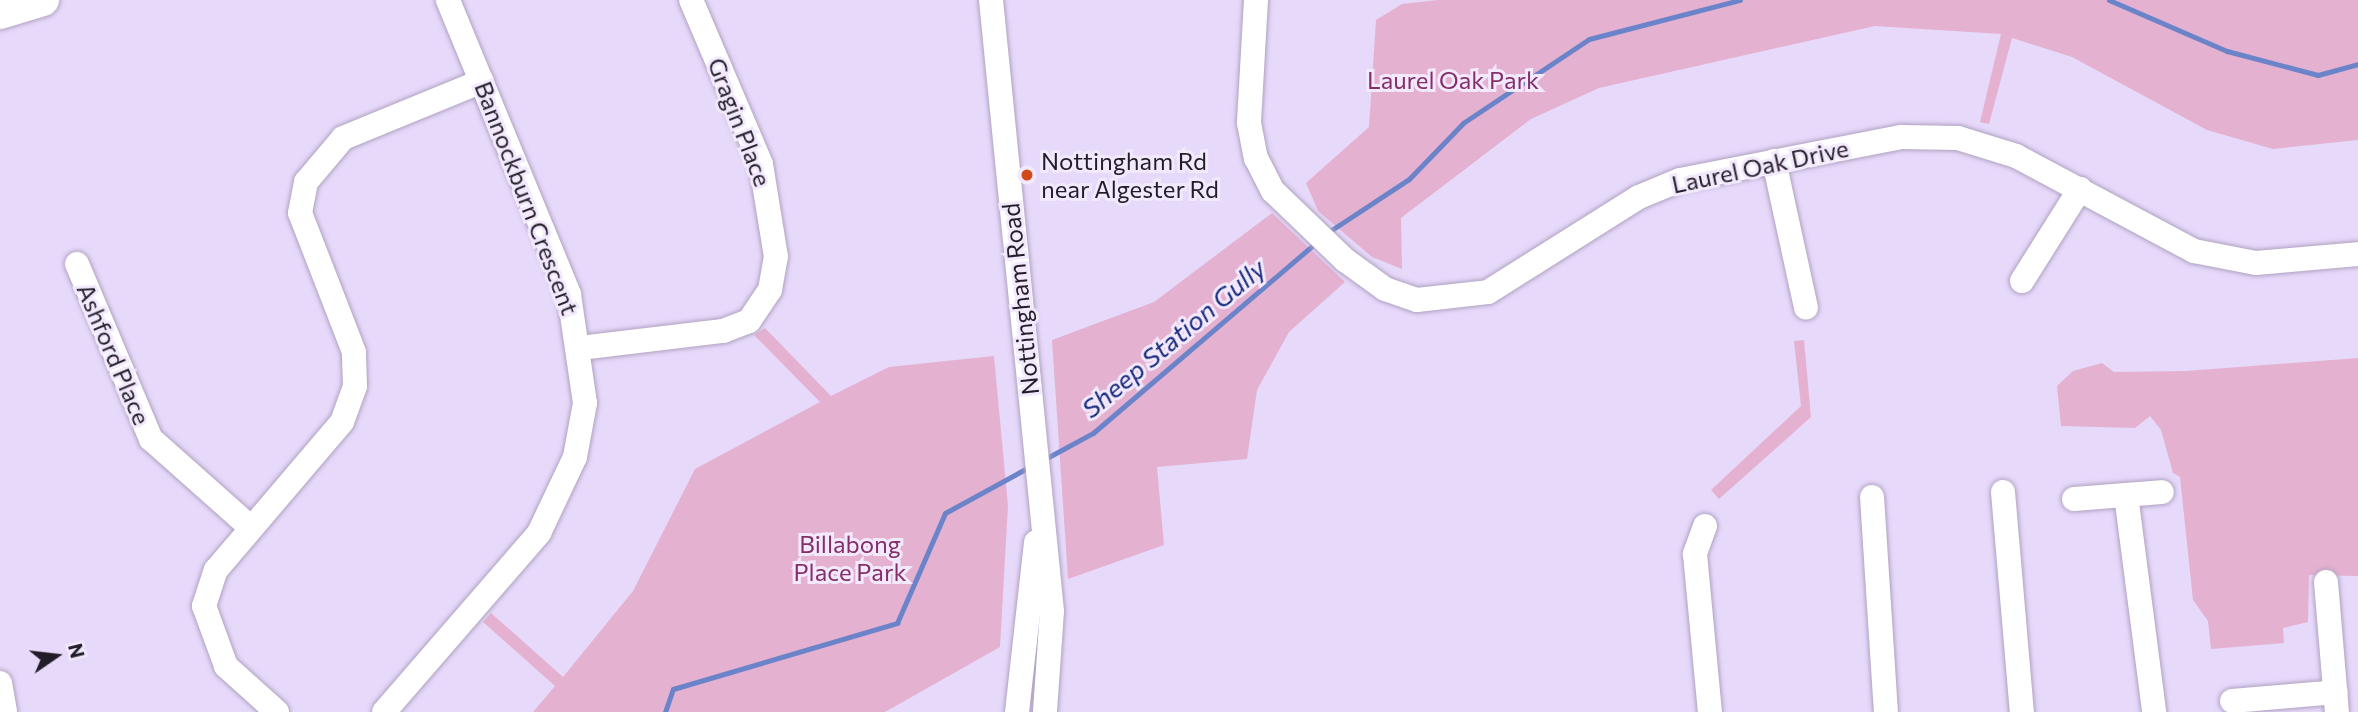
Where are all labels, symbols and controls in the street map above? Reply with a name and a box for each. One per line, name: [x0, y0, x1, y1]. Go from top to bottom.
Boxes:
street label: Gragin Place: [702, 54, 778, 190]
park label: Laurel Oak Park: [1367, 66, 1539, 94]
street label: Bannockburn Crescent: [469, 77, 585, 319]
street label: Laurel Oak Drive: [1669, 133, 1851, 199]
place label: Nottingham Rd near Algester Rd: [1041, 147, 1219, 203]
marker: Nottingham Rd near Algester Rd: [1019, 167, 1035, 183]
street label: Nottingham Road: [996, 202, 1044, 396]
water label: Sheep Station Gully: [1075, 252, 1271, 424]
street label: Ashford Place: [71, 279, 157, 429]
park label: Billabong Place Park: [793, 530, 907, 586]
north arrow: [21, 621, 91, 691]
text: N: [64, 641, 90, 660]

